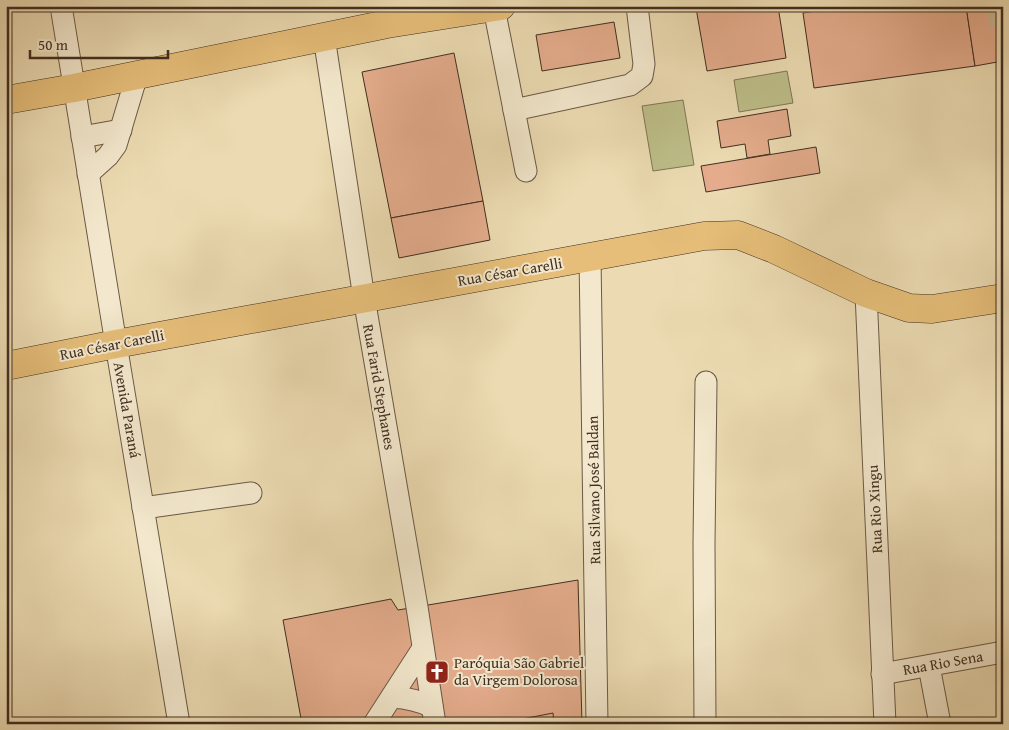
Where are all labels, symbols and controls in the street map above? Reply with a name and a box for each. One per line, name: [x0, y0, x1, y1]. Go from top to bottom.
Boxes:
scale bar: [30, 28, 168, 60]
text: 50 m: [38, 34, 69, 55]
street label: Rua César Carelli: [456, 252, 564, 291]
street label: Rua Farid Stephanes: [358, 322, 401, 451]
street label: Rua César Carelli: [58, 324, 166, 365]
street label: Avenida Paraná: [109, 360, 146, 460]
street label: Rua Silvano José Baldan: [582, 415, 605, 564]
street label: Rua Rio Xingu: [862, 463, 887, 554]
street label: Rua Rio Sena: [901, 645, 985, 680]
place label: Paróquia São Gabriel da Virgem Dolorosa: [454, 652, 584, 690]
church icon: Paróquia São Gabriel da Virgem Dolorosa: [424, 659, 450, 685]

